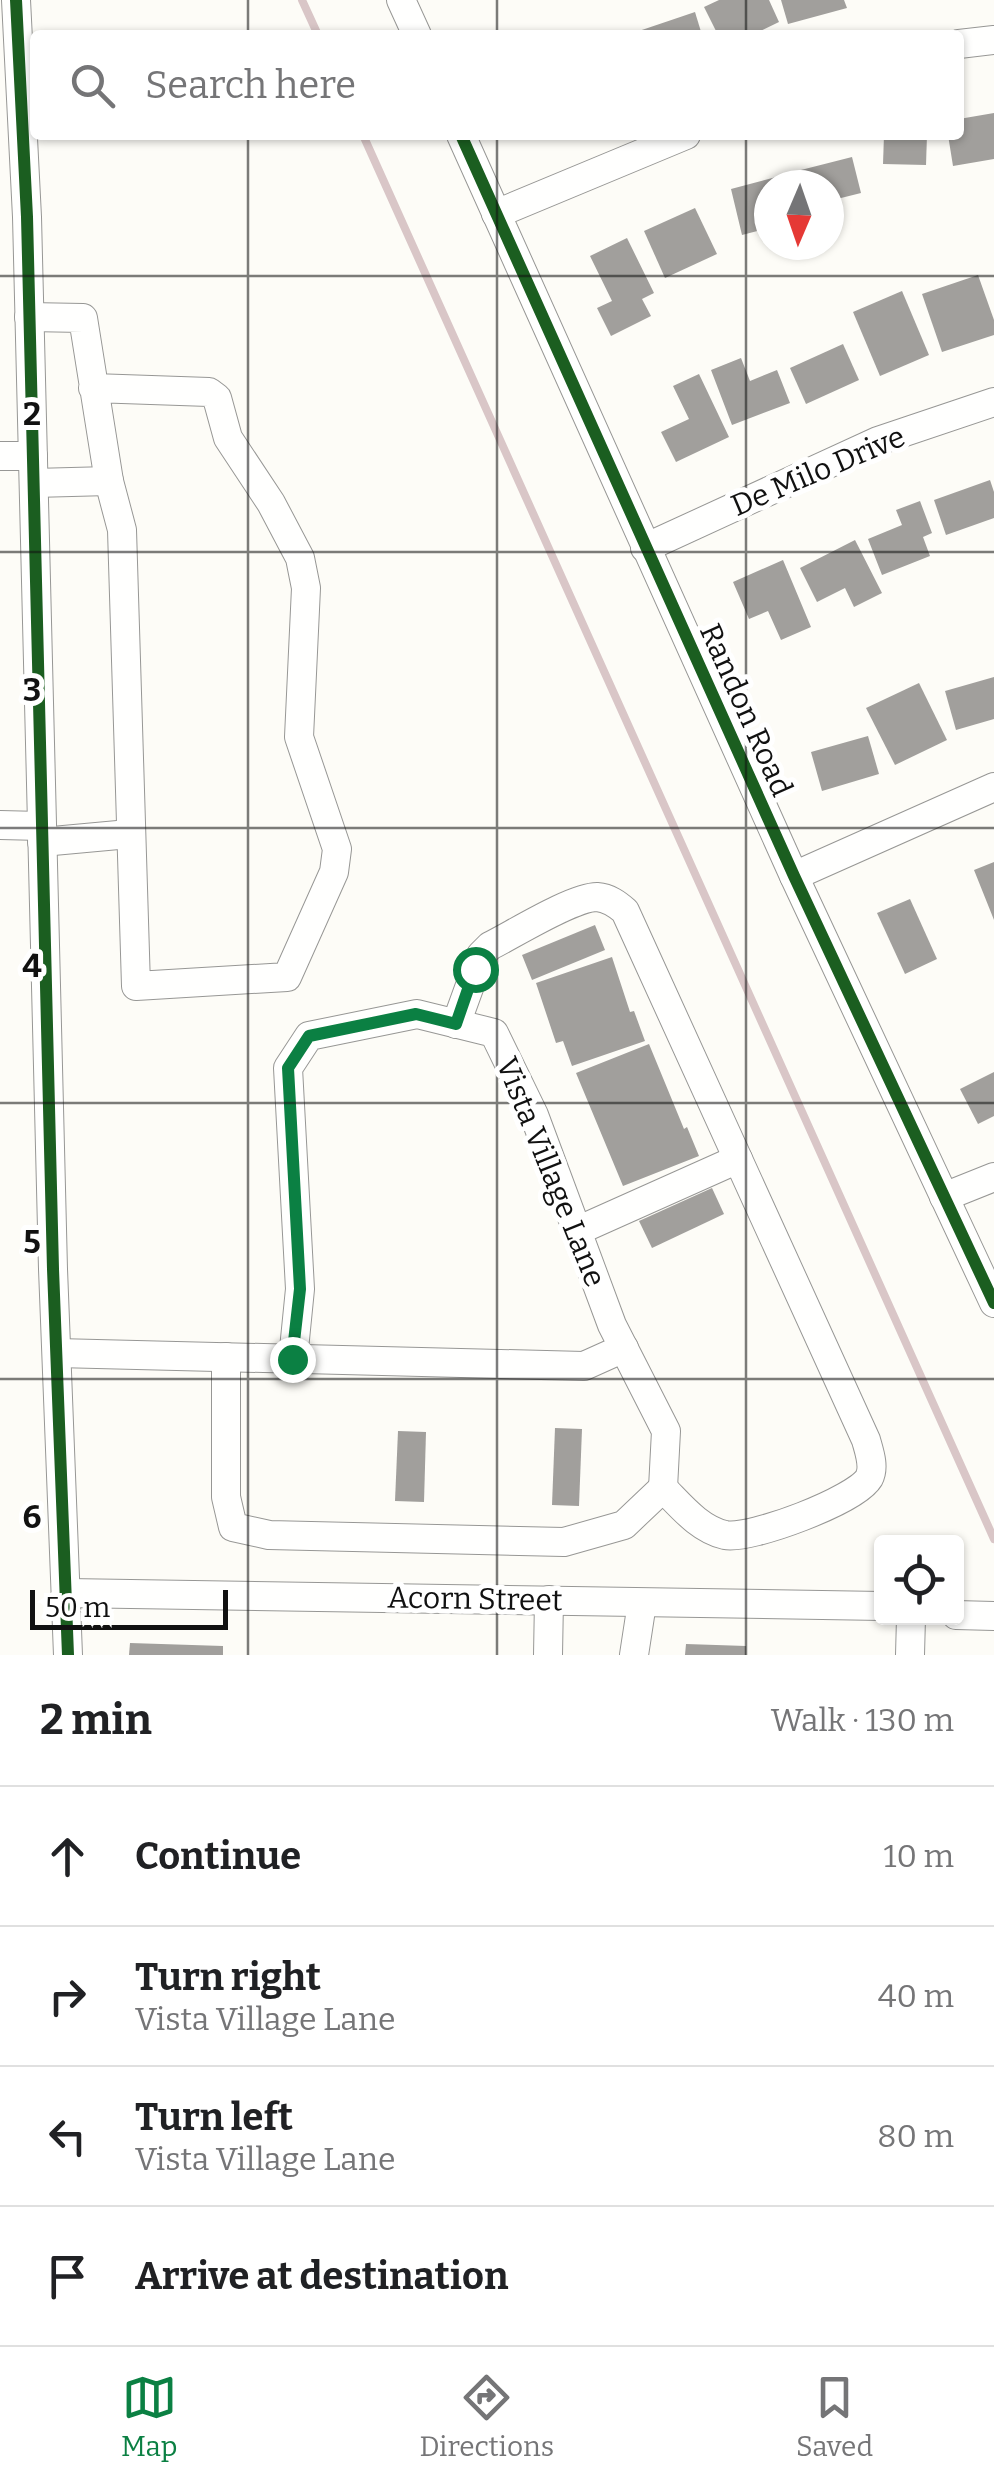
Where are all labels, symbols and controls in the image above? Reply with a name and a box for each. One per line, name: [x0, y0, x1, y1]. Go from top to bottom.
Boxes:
search box: [30, 30, 964, 140]
icon: search: [65, 58, 120, 113]
text: Search here: [145, 62, 356, 108]
north arrow: [754, 170, 844, 260]
text: 2: [23, 395, 41, 433]
street label: De Milo Drive: [726, 418, 910, 524]
street label: Randon Road: [692, 618, 800, 802]
text: 3: [23, 671, 41, 709]
text: 4: [22, 947, 42, 985]
route start: [453, 947, 499, 993]
street label: Vista Village Lane: [489, 1052, 613, 1292]
text: 5: [23, 1223, 41, 1261]
route end: [270, 1337, 316, 1383]
text: 6: [23, 1498, 42, 1536]
map controls: [874, 1535, 964, 1625]
button: locate: [874, 1535, 964, 1625]
street label: Acorn Street: [387, 1579, 563, 1619]
scale bar: [30, 1585, 228, 1630]
text: 50 m: [45, 1591, 110, 1624]
text: 2 min: [40, 1695, 152, 1745]
text: Walk · 130 m: [771, 1701, 954, 1739]
icon: ahead: [40, 1829, 95, 1884]
text: Continue: [135, 1833, 301, 1879]
text: 10 m: [884, 1837, 954, 1875]
text: Turn right: [135, 1954, 321, 2000]
icon: right: [40, 1969, 95, 2024]
text: 40 m: [878, 1977, 954, 2015]
text: Vista Village Lane: [135, 2000, 395, 2038]
text: Turn left: [135, 2094, 293, 2140]
icon: left: [40, 2109, 95, 2164]
text: 80 m: [877, 2117, 954, 2155]
text: Vista Village Lane: [135, 2140, 395, 2178]
icon: arrive: [40, 2249, 95, 2304]
text: Arrive at destination: [135, 2253, 508, 2299]
tab: Map: [121, 2370, 177, 2463]
tab: Directions: [419, 2370, 554, 2463]
tab: Saved: [796, 2370, 873, 2463]

